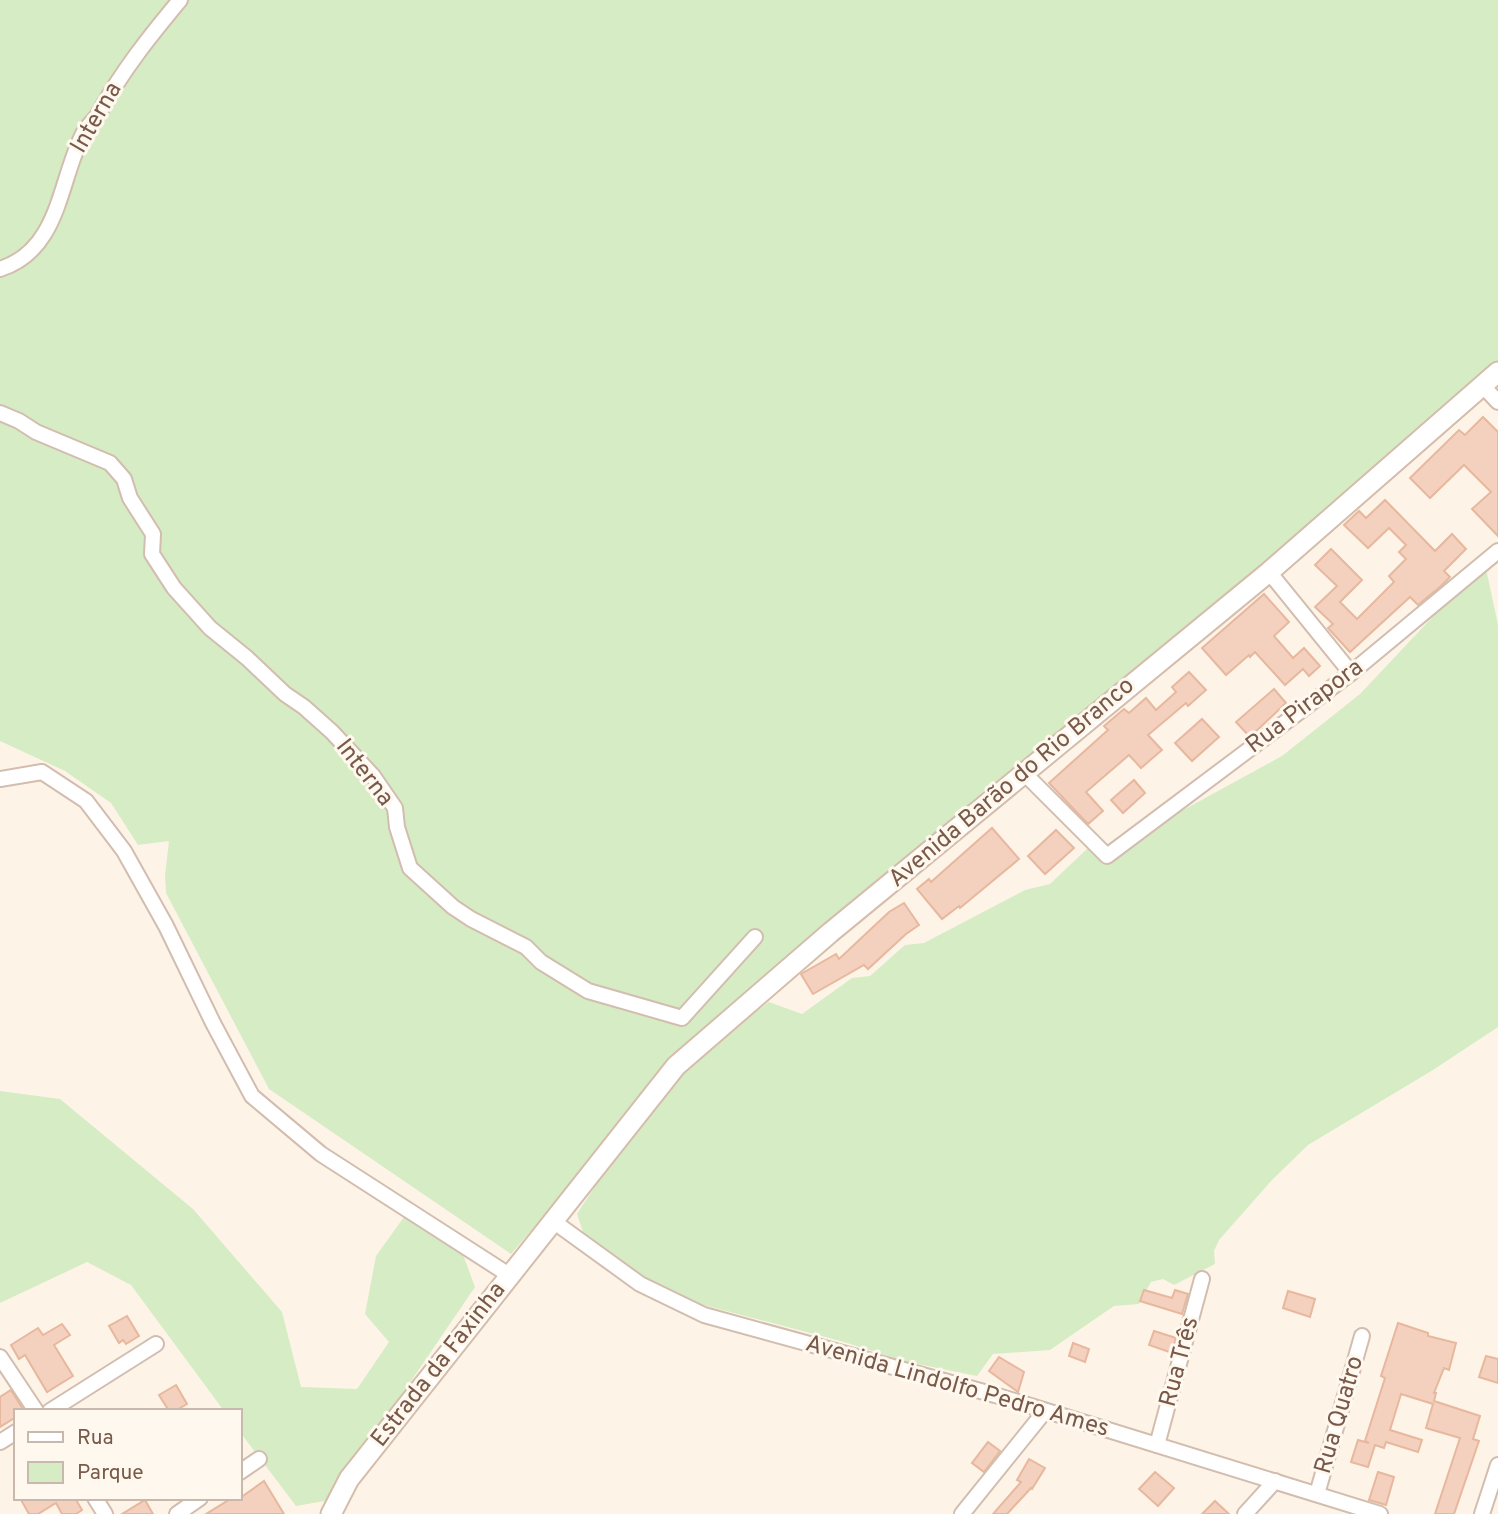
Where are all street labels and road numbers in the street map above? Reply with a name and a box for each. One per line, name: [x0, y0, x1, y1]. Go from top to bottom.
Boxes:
street label: Interna: [65, 77, 129, 159]
street label: Rua Pirapora: [1240, 653, 1370, 761]
street label: Avenida Barão do Rio Branco: [883, 671, 1141, 895]
street label: Interna: [328, 733, 400, 813]
street label: Estrada da Faxinha: [365, 1276, 513, 1454]
street label: Rua Três: [1154, 1314, 1206, 1410]
street label: Avenida Lindolfo Pedro Ames: [802, 1329, 1112, 1445]
street label: Rua Quatro: [1309, 1353, 1371, 1477]

